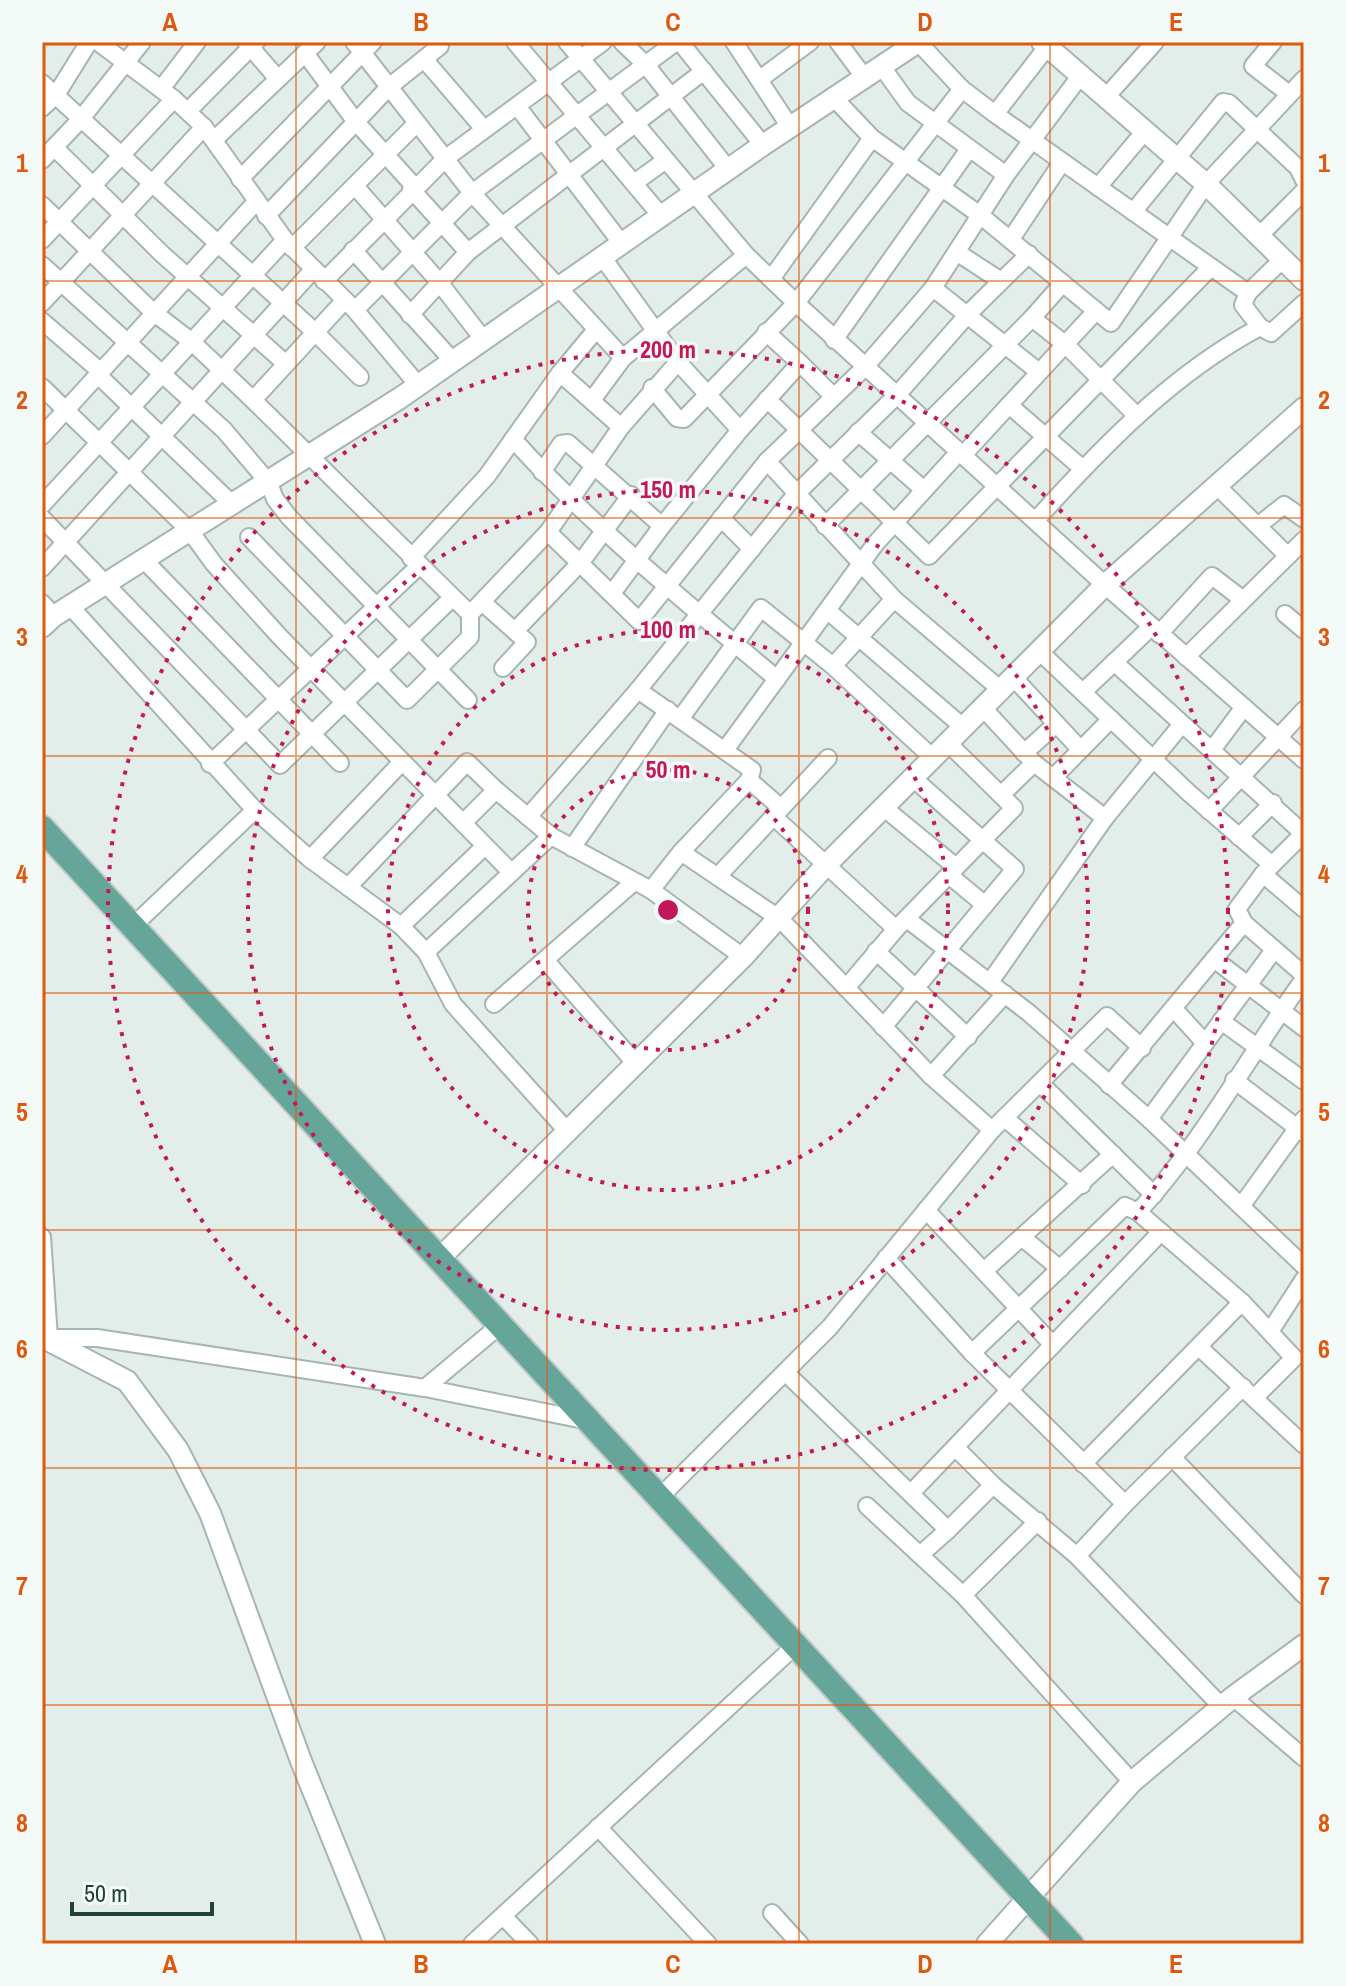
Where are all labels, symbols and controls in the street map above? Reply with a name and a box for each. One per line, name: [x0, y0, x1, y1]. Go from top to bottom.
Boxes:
text: A: [162, 4, 178, 39]
text: B: [413, 4, 429, 39]
text: C: [665, 4, 681, 39]
text: D: [917, 4, 933, 39]
text: E: [1169, 4, 1183, 39]
text: 1: [16, 145, 28, 180]
text: 1: [1318, 145, 1330, 180]
text: 200 m: [640, 333, 696, 365]
text: 2: [16, 382, 28, 417]
text: 2: [1318, 382, 1330, 417]
text: 150 m: [640, 473, 696, 505]
text: 100 m: [640, 613, 696, 645]
text: 3: [16, 619, 28, 654]
text: 3: [1318, 619, 1330, 654]
text: 50 m: [646, 753, 690, 785]
text: 4: [16, 856, 28, 891]
text: 4: [1318, 856, 1330, 891]
centre of rings: [654, 896, 682, 924]
text: 5: [16, 1094, 28, 1129]
text: 5: [1318, 1094, 1330, 1129]
text: 6: [16, 1331, 28, 1366]
text: 6: [1318, 1331, 1330, 1366]
text: 7: [16, 1568, 28, 1603]
text: 7: [1318, 1568, 1330, 1603]
text: 8: [16, 1805, 28, 1840]
text: 8: [1318, 1805, 1330, 1840]
scale bar: [72, 1866, 212, 1916]
text: 50 m: [84, 1877, 128, 1909]
text: A: [162, 1946, 178, 1981]
text: B: [413, 1946, 429, 1981]
text: C: [665, 1946, 681, 1981]
text: D: [917, 1946, 933, 1981]
text: E: [1169, 1946, 1183, 1981]

